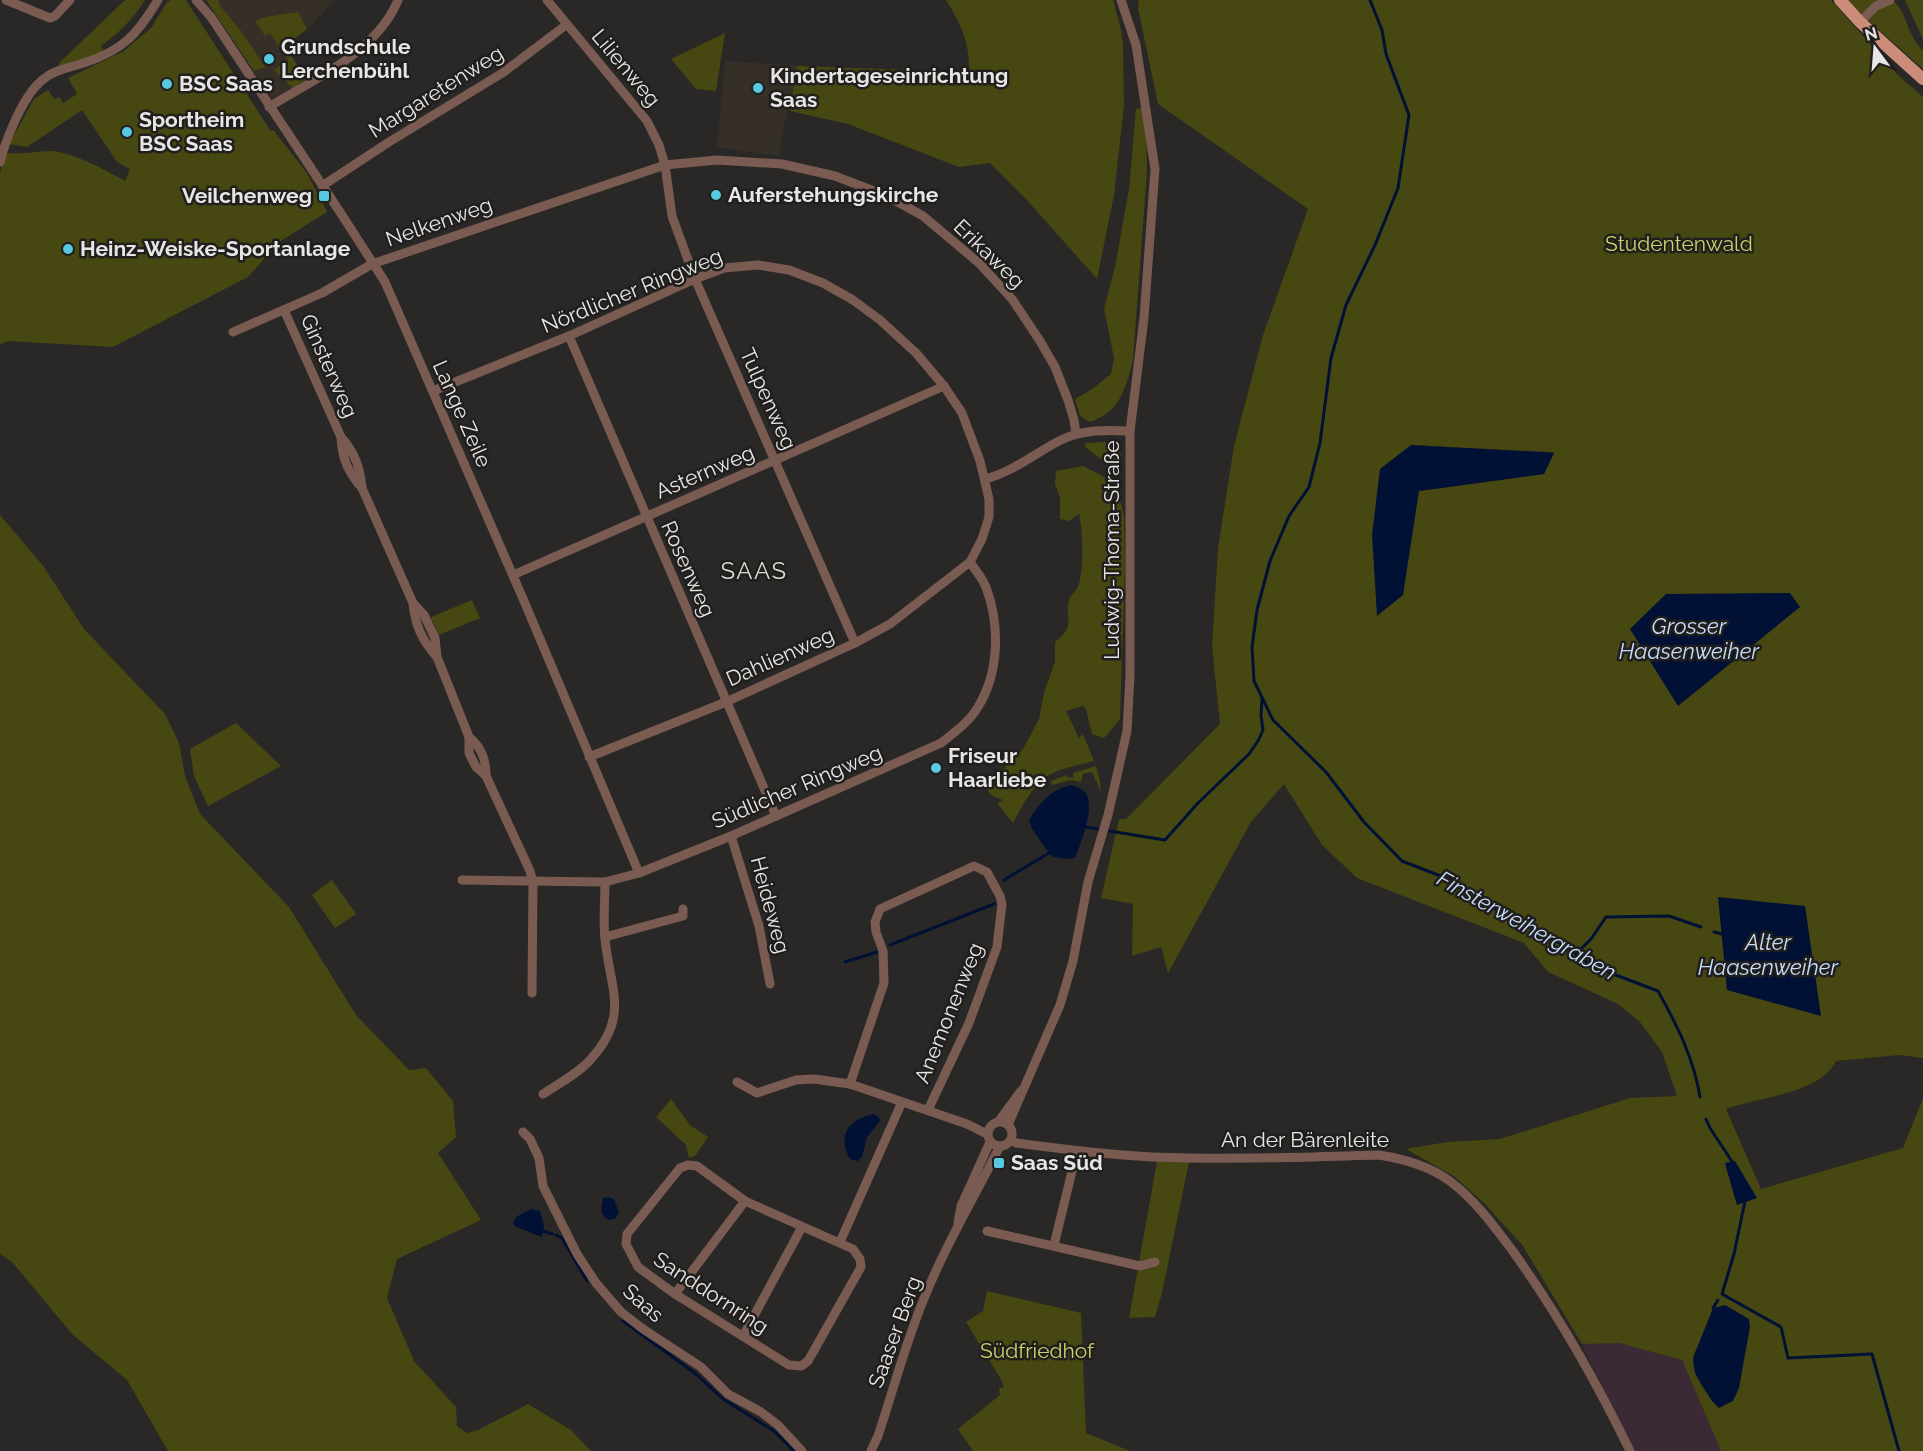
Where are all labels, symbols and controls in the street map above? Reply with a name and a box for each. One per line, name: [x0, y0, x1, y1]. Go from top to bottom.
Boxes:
north arrow: [1845, 18, 1905, 78]
text: N: [1863, 23, 1879, 45]
street label: Lilienweg: [587, 24, 666, 112]
place label: Grundschule Lerchenbühl: [281, 34, 411, 83]
street label: Margaretenweg: [364, 40, 508, 143]
marker: Grundschule Lerchenbühl: [262, 52, 276, 66]
place label: Kindertageseinrichtung Saas: [770, 63, 1008, 112]
place label: BSC Saas: [179, 71, 273, 96]
marker: BSC Saas: [160, 77, 174, 91]
marker: Kindertageseinrichtung Saas: [751, 81, 765, 95]
place label: Sportheim BSC Saas: [139, 107, 244, 156]
marker: Sportheim BSC Saas: [120, 125, 134, 139]
place label: Auferstehungskirche: [728, 182, 939, 207]
place label: Veilchenweg: [182, 183, 312, 208]
marker: Auferstehungskirche: [709, 188, 723, 202]
marker: Veilchenweg: [317, 189, 331, 203]
street label: Nelkenweg: [382, 192, 495, 251]
street label: Erikaweg: [949, 214, 1030, 293]
park label: Studentenwald: [1605, 231, 1753, 256]
place label: Heinz-Weiske-Sportanlage: [80, 236, 351, 261]
marker: Heinz-Weiske-Sportanlage: [61, 242, 75, 256]
street label: Nördlicher Ringweg: [538, 243, 726, 338]
street label: Ginsterweg: [296, 310, 363, 421]
street label: Tulpenweg: [735, 344, 802, 453]
street label: Lange Zeile: [428, 356, 497, 471]
street label: Asternweg: [652, 440, 758, 504]
street label: Ludwig-Thoma-Straße: [1099, 440, 1124, 660]
street label: Rosenweg: [656, 517, 721, 621]
district label: SAAS: [720, 556, 788, 585]
water label: Grosser Haasenweiher: [1619, 613, 1761, 664]
street label: Dahlienweg: [722, 622, 838, 691]
street label: Südlicher Ringweg: [708, 739, 886, 834]
place label: Friseur Haarliebe: [948, 743, 1047, 792]
marker: Friseur Haarliebe: [929, 761, 943, 775]
street label: Heideweg: [746, 854, 795, 956]
water label: Finsterweihergraben: [1433, 865, 1621, 985]
water label: Alter Haasenweiher: [1698, 929, 1840, 980]
street label: Anemonenweg: [909, 939, 988, 1087]
street label: An der Bärenleite: [1221, 1127, 1389, 1152]
place label: Saas Süd: [1011, 1150, 1103, 1175]
marker: Saas Süd: [992, 1156, 1006, 1170]
street label: Sanddornring: [649, 1246, 773, 1339]
street label: Saaser Berg: [863, 1273, 926, 1391]
street label: Saas: [618, 1278, 669, 1327]
park label: Südfriedhof: [980, 1338, 1095, 1363]

